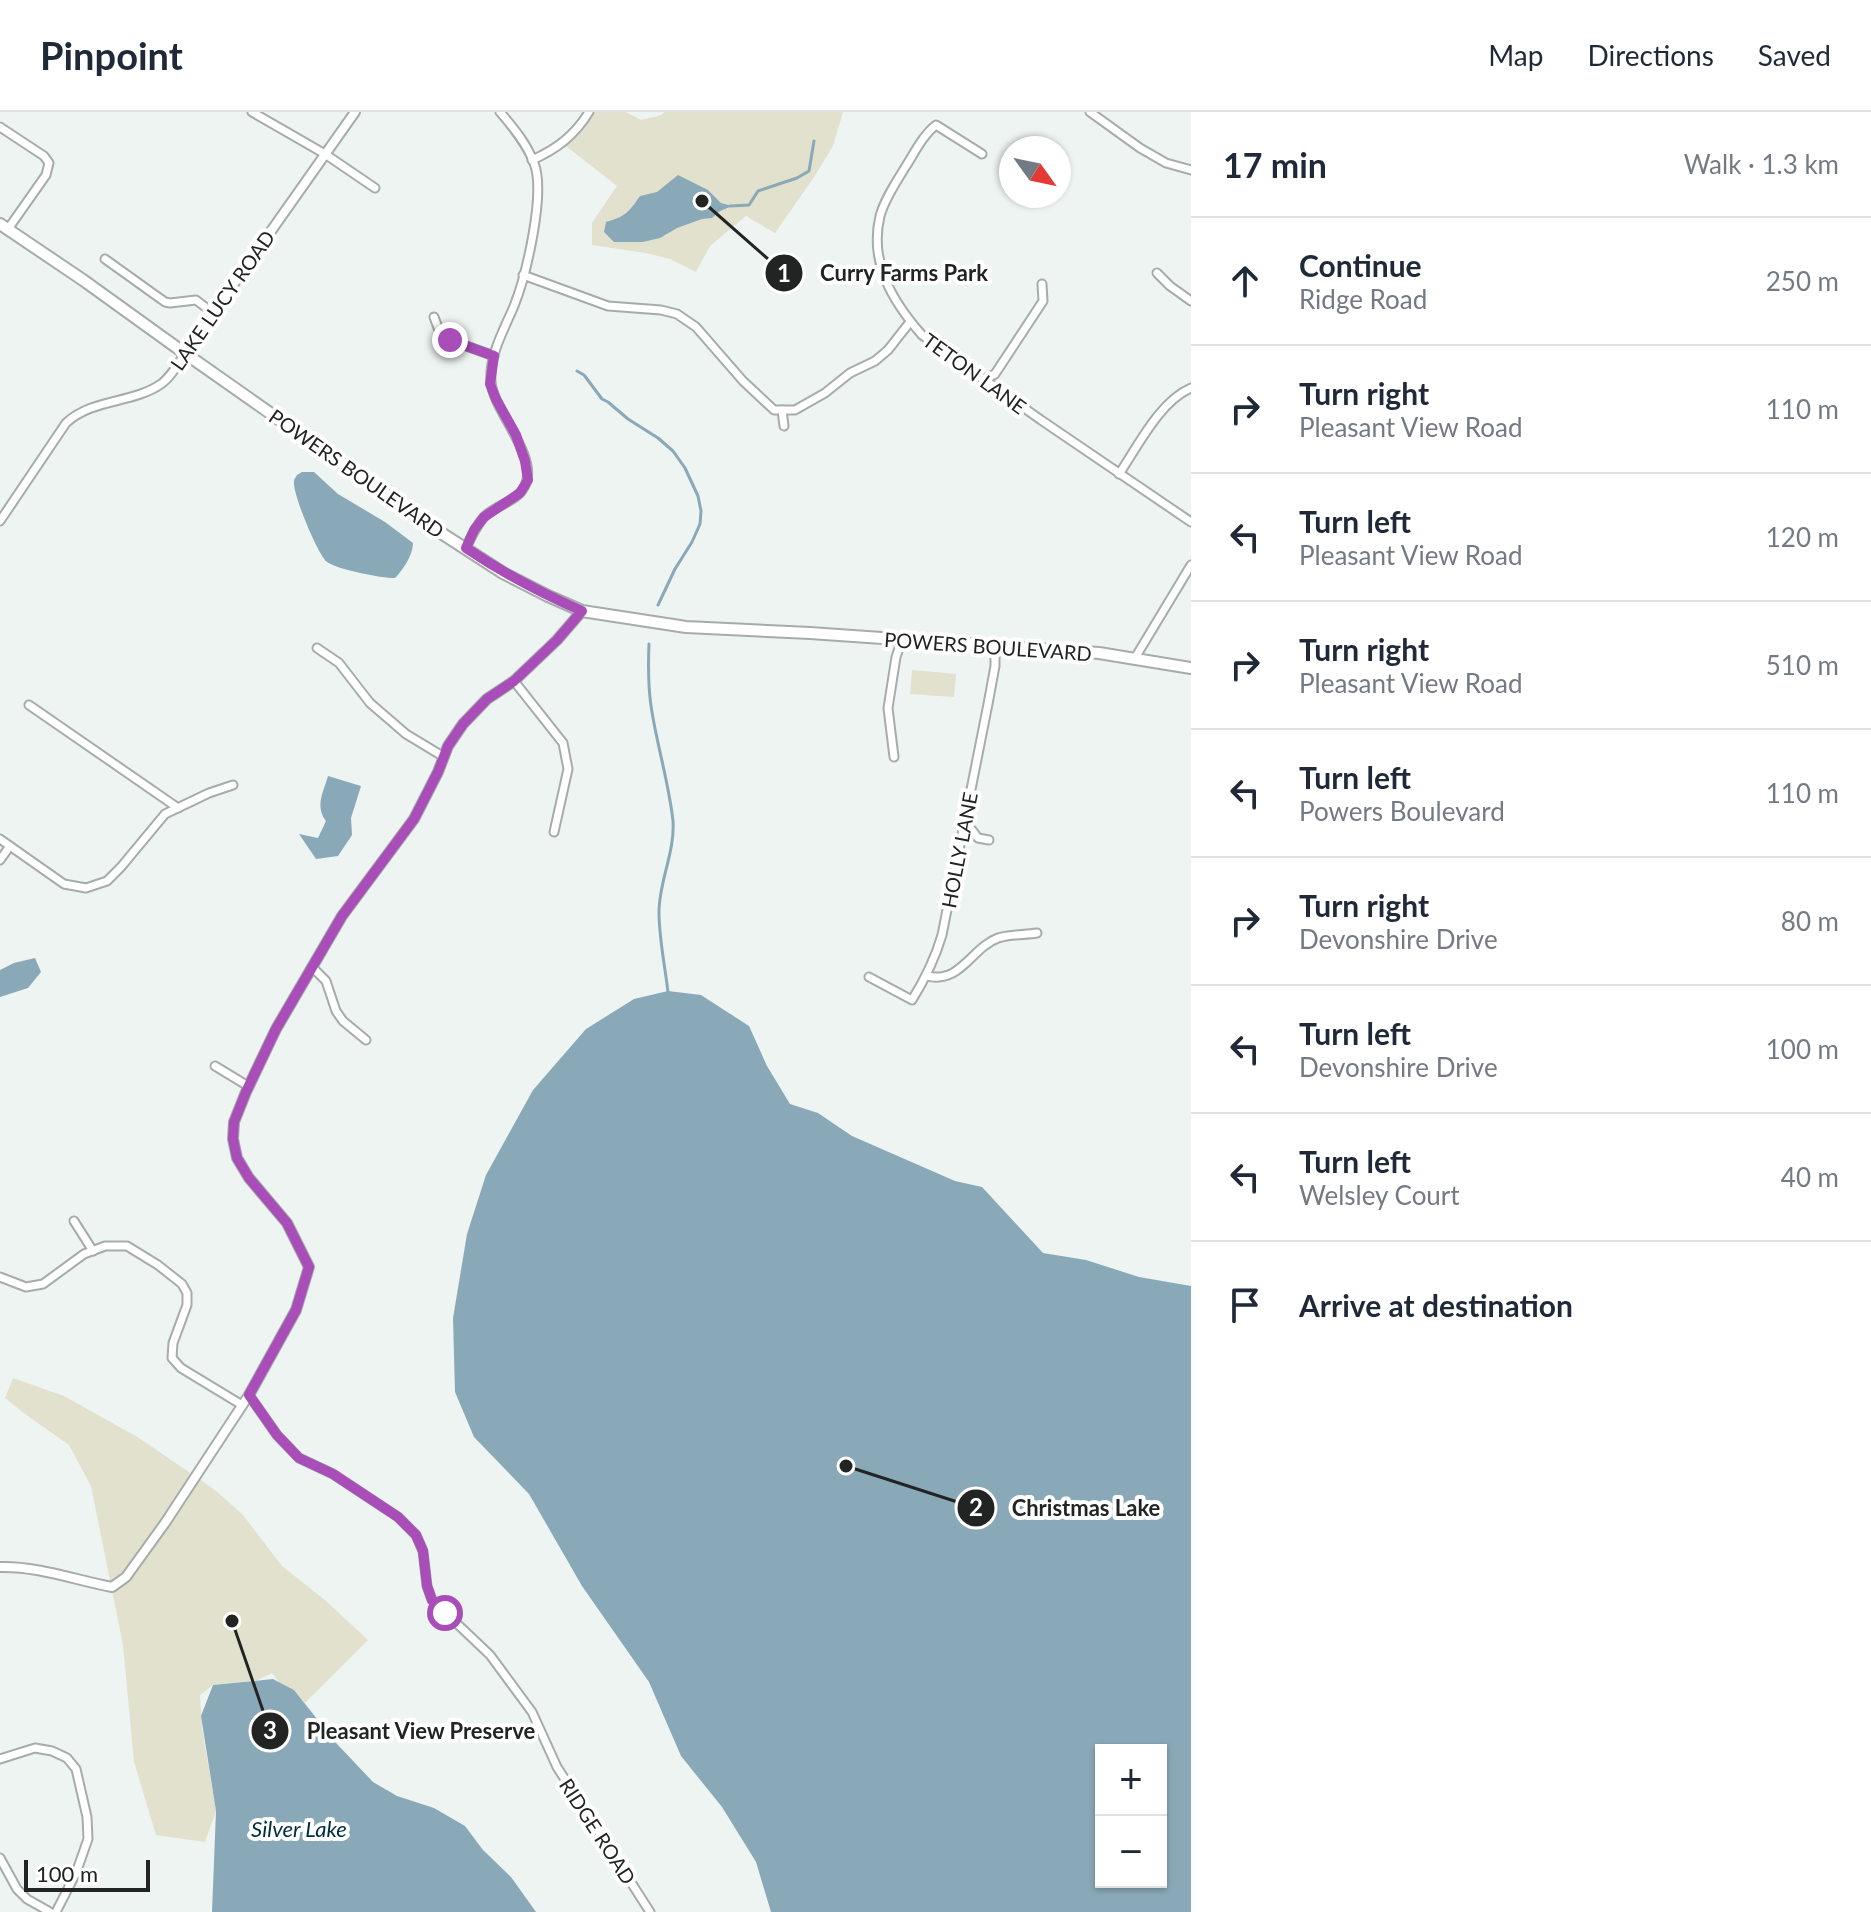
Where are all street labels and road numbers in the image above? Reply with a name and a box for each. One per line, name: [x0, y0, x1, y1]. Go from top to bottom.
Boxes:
street label: LAKE LUCY ROAD: [165, 225, 279, 375]
street label: TETON LANE: [919, 328, 1031, 418]
street label: POWERS BOULEVARD: [265, 404, 449, 542]
street label: POWERS BOULEVARD: [884, 627, 1092, 665]
street label: HOLLY LANE: [936, 790, 982, 910]
street label: RIDGE ROAD: [555, 1774, 641, 1888]

